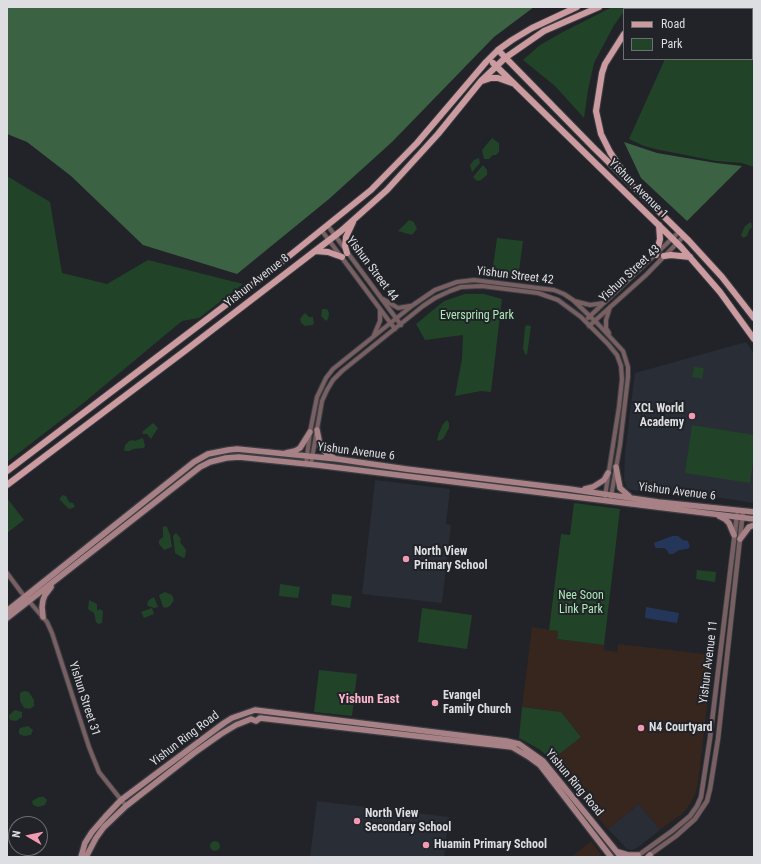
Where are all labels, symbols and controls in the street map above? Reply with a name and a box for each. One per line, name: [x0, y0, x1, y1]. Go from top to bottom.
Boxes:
legend: [623, 8, 753, 60]
text: Road: [661, 17, 685, 31]
text: Park: [661, 37, 682, 51]
street label: Yishun Avenue 1: [605, 156, 671, 222]
street label: Yishun Street 44: [343, 234, 401, 304]
street label: Yishun Street 43: [597, 242, 663, 306]
street label: Yishun Avenue 8: [222, 251, 292, 311]
street label: Yishun Street 42: [476, 264, 554, 288]
park label: Everspring Park: [440, 309, 514, 323]
place label: XCL World Academy: [634, 402, 684, 430]
marker: XCL World Academy: [687, 411, 697, 421]
street label: Yishun Avenue 6: [316, 440, 396, 464]
street label: Yishun Avenue 6: [637, 480, 717, 504]
place label: North View Primary School: [414, 545, 487, 573]
marker: North View Primary School: [401, 554, 411, 564]
park label: Nee Soon Link Park: [558, 589, 604, 617]
street label: Yishun Avenue 11: [697, 620, 721, 704]
street label: Yishun Street 31: [65, 660, 103, 738]
place label: Evangel Family Church: [443, 689, 511, 717]
district label: Yishun East: [339, 692, 399, 708]
marker: Evangel Family Church: [430, 698, 440, 708]
street label: Yishun Ring Road: [148, 708, 222, 770]
place label: N4 Courtyard: [649, 721, 713, 735]
marker: N4 Courtyard: [636, 723, 646, 733]
street label: Yishun Ring Road: [542, 747, 606, 819]
place label: North View Secondary School: [365, 807, 451, 835]
north arrow: [8, 816, 48, 856]
marker: North View Secondary School: [352, 816, 362, 826]
text: N: [10, 830, 24, 839]
place label: Huamin Primary School: [434, 838, 547, 852]
marker: Huamin Primary School: [421, 840, 431, 850]

